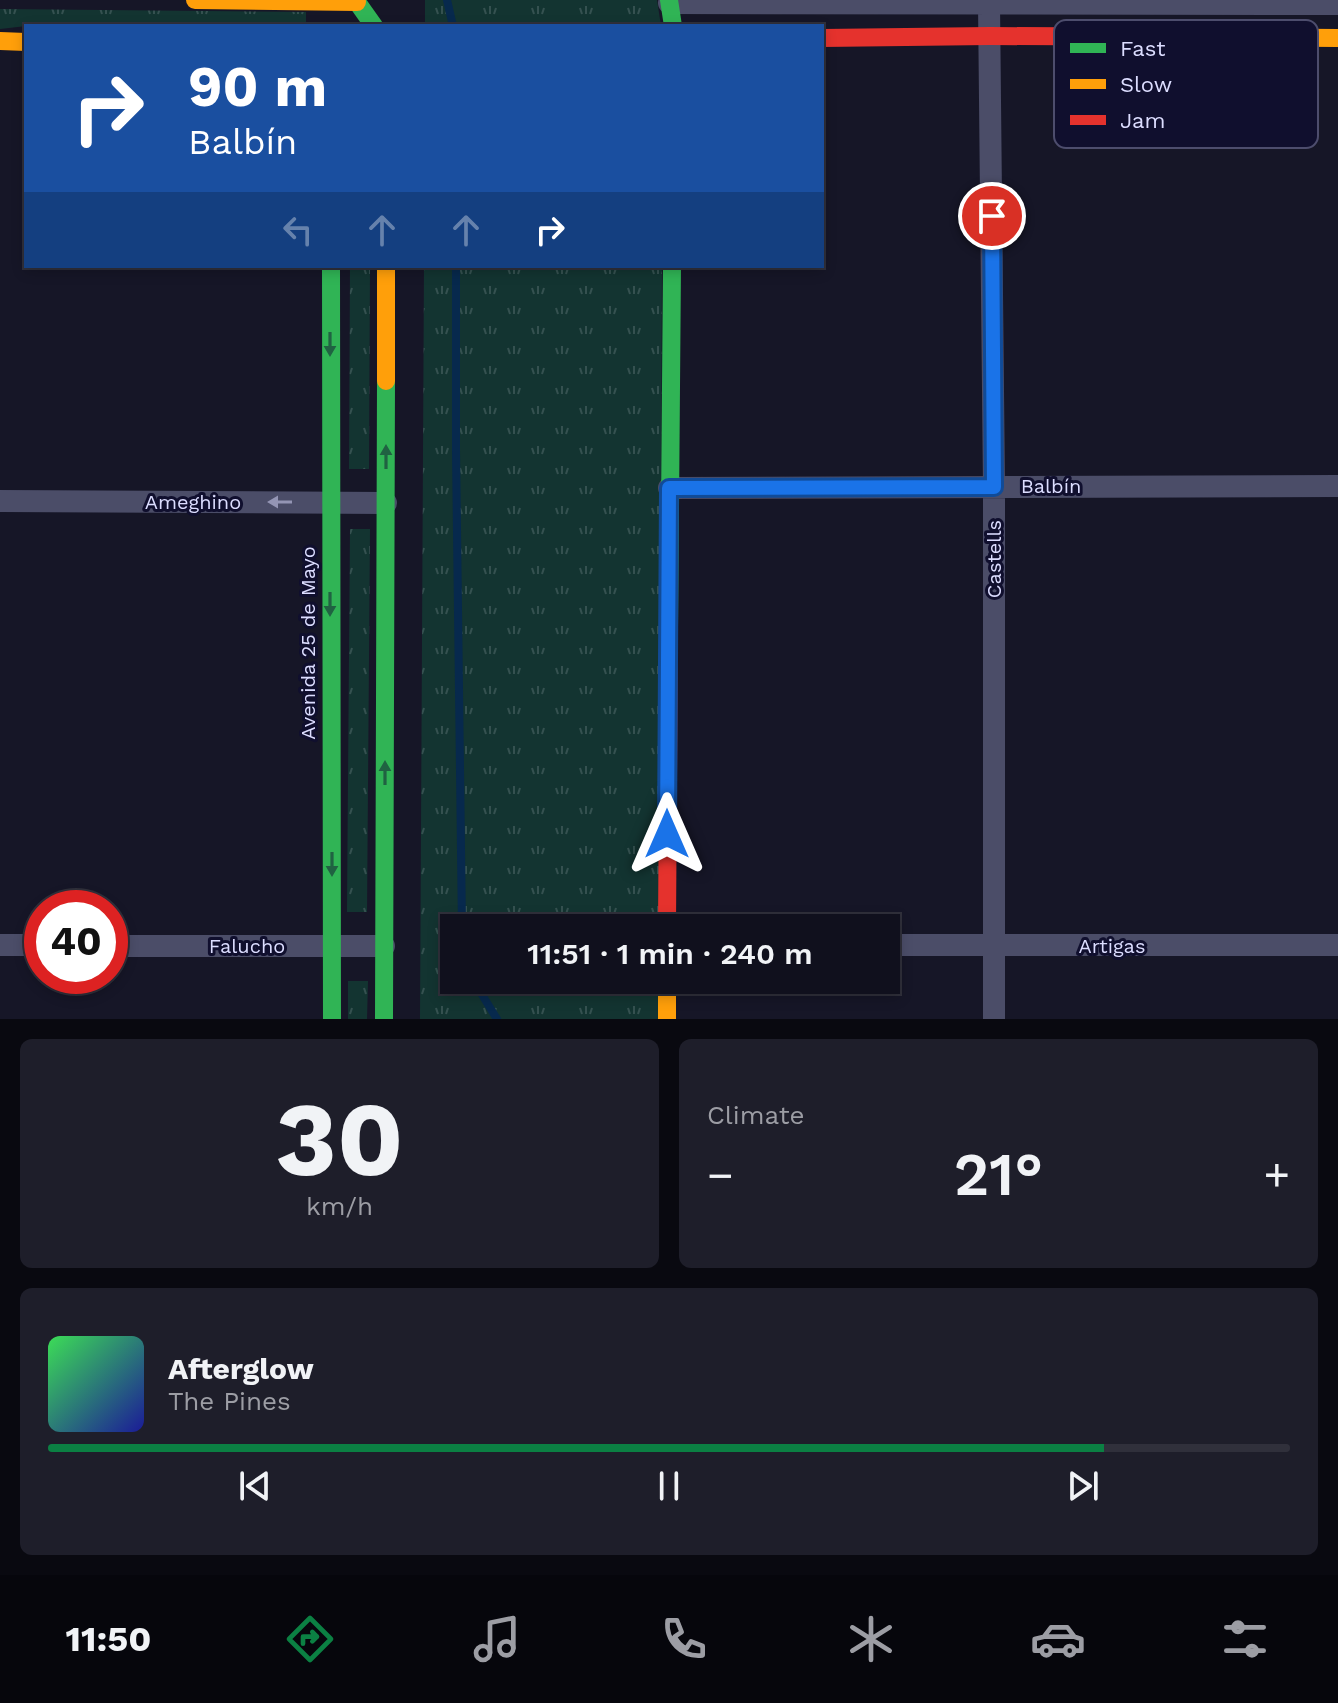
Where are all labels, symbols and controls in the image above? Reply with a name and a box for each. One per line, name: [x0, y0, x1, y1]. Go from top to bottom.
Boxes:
legend: [1054, 20, 1318, 148]
text: Fast: [1120, 36, 1166, 61]
text: 90 m: [188, 54, 327, 120]
icon: right: [56, 56, 160, 160]
text: Slow: [1120, 72, 1172, 97]
text: Jam: [1120, 108, 1165, 133]
text: Balbín: [188, 121, 297, 163]
pin: [958, 182, 1026, 250]
icon: arrive: [970, 194, 1014, 238]
icon: left: [276, 208, 320, 252]
icon: ahead: [360, 208, 404, 252]
icon: ahead: [444, 208, 488, 252]
icon: right: [528, 208, 572, 252]
one-way arrow: [324, 332, 336, 357]
one-way arrow: [380, 444, 392, 469]
street label: Balbín: [1021, 474, 1081, 498]
street label: Ameghino: [145, 490, 241, 514]
one-way arrow: [267, 496, 292, 508]
street label: Castells: [982, 520, 1006, 598]
street label: Avenida 25 de Mayo: [296, 546, 320, 740]
one-way arrow: [324, 592, 336, 617]
one-way arrow: [379, 760, 391, 785]
position arrow: [625, 792, 709, 876]
one-way arrow: [326, 852, 338, 877]
speed limit sign: 40: [24, 890, 128, 994]
street label: Falucho: [209, 934, 285, 958]
street label: Artigas: [1079, 934, 1145, 958]
text: 11:51 · 1 min · 240 m: [527, 936, 813, 971]
text: 30: [275, 1078, 404, 1200]
text: Climate: [707, 1100, 805, 1130]
text: 21°: [954, 1139, 1043, 1210]
text: −: [707, 1149, 734, 1201]
text: +: [1263, 1149, 1290, 1201]
text: km/h: [306, 1191, 373, 1221]
text: Afterglow: [168, 1351, 314, 1386]
text: The Pines: [168, 1386, 291, 1416]
icon: previous: [233, 1464, 277, 1508]
icon: pause: [647, 1464, 691, 1508]
icon: next: [1061, 1464, 1105, 1508]
icon: directions: [282, 1611, 338, 1667]
icon: music: [469, 1611, 525, 1667]
icon: phone: [656, 1611, 712, 1667]
icon: climate: [843, 1611, 899, 1667]
icon: car: [1030, 1611, 1086, 1667]
icon: filters: [1217, 1611, 1273, 1667]
text: 11:50: [65, 1618, 152, 1660]

